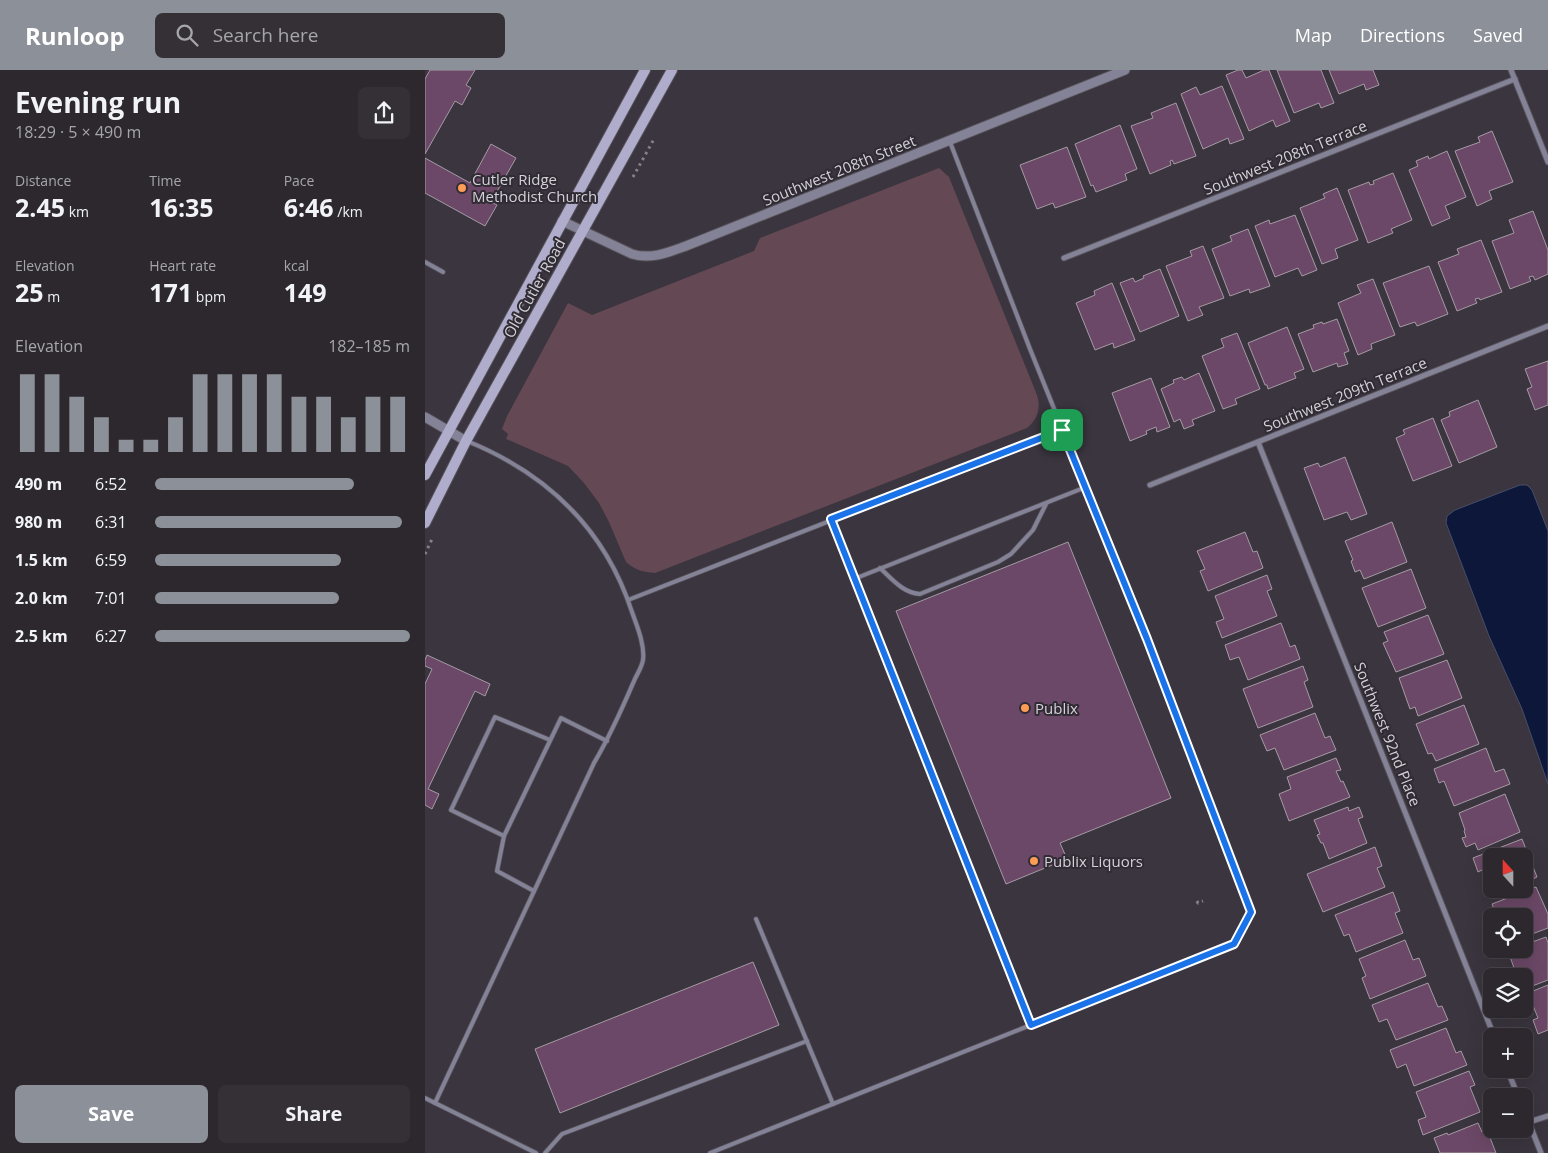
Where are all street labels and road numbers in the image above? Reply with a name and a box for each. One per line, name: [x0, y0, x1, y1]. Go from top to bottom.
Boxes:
street label: Southwest 208th Terrace: [1200, 115, 1370, 199]
street label: Southwest 208th Street: [759, 130, 919, 210]
street label: Old Cutler Road: [498, 235, 570, 341]
street label: Southwest 209th Terrace: [1260, 352, 1430, 436]
street label: Southwest 92nd Place: [1350, 659, 1426, 809]

